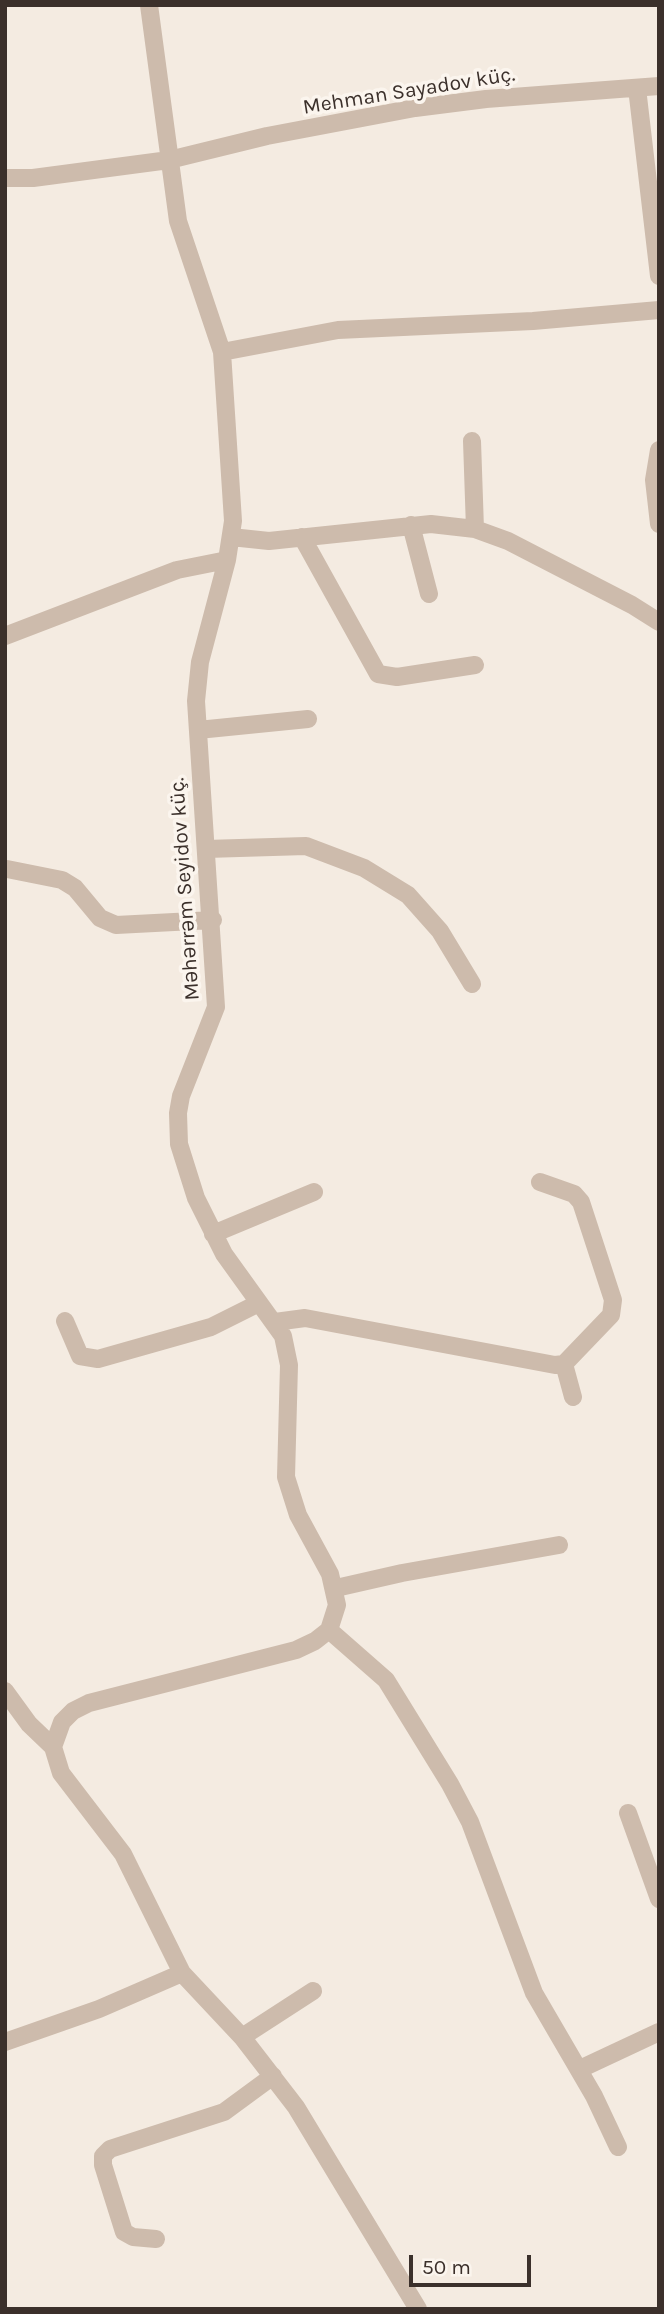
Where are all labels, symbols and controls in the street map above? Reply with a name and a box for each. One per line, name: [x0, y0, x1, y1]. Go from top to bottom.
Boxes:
street label: Mehman Sayadov küç.: [301, 62, 517, 120]
street label: Məhərrəm Seyidov küç.: [165, 777, 205, 1001]
scale bar: [412, 2240, 534, 2284]
text: 50 m: [422, 2255, 471, 2279]

